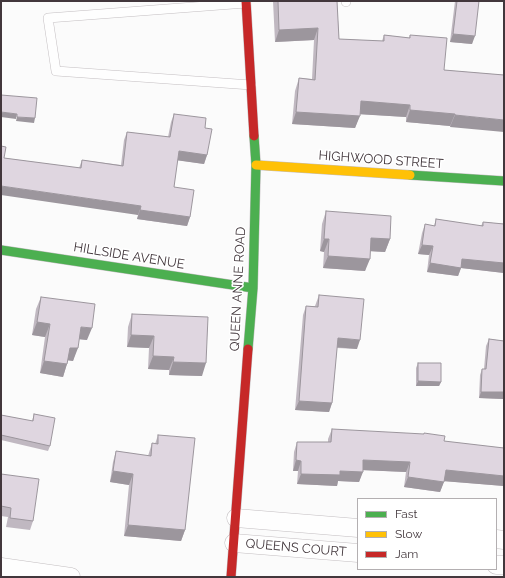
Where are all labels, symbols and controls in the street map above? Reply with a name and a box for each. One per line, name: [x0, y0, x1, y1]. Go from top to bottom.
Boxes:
street label: HIGHWOOD STREET: [318, 148, 444, 172]
street label: QUEEN ANNE ROAD: [227, 226, 249, 352]
street label: HILLSIDE AVENUE: [72, 240, 186, 272]
legend: [357, 498, 497, 570]
text: Fast: [395, 507, 418, 521]
text: Slow: [395, 527, 422, 541]
street label: QUEENS COURT: [245, 536, 347, 560]
text: Jam: [395, 547, 418, 561]

